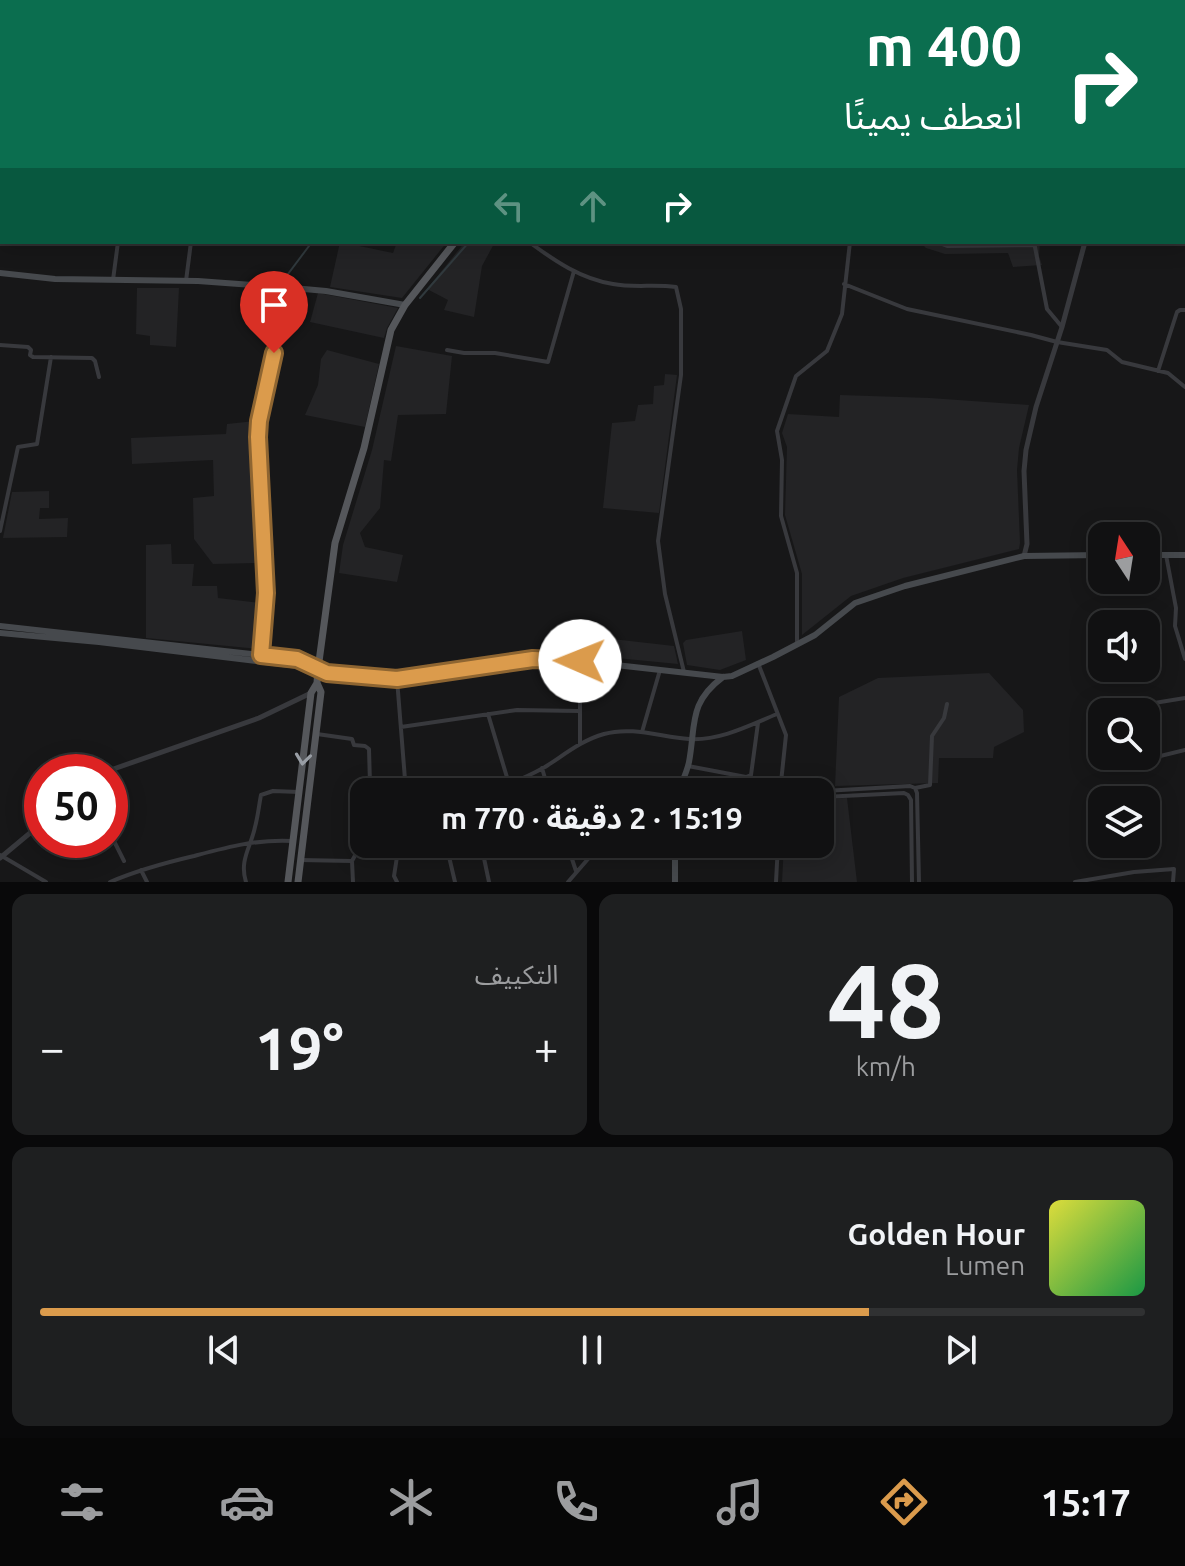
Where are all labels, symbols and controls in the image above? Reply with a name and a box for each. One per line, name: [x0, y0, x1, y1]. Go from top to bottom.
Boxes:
text: 400 m: [866, 14, 1022, 77]
icon: right: [1050, 32, 1154, 136]
text: انعطف يمينًا: [844, 95, 1022, 136]
icon: left: [487, 184, 531, 228]
icon: ahead: [571, 184, 615, 228]
icon: right: [655, 184, 699, 228]
pin: [240, 271, 308, 353]
icon: arrive: [252, 283, 296, 327]
north arrow: [1088, 522, 1160, 594]
map controls: [1088, 522, 1160, 858]
button: sound: [1088, 610, 1160, 682]
position arrow: [538, 619, 622, 703]
button: search: [1088, 698, 1160, 770]
one-way arrow: [295, 752, 312, 766]
speed limit sign: 50: [24, 754, 128, 858]
button: layers: [1088, 786, 1160, 858]
text: 15:19 · 2 دقيقة · 770 m: [441, 801, 743, 835]
text: 48: [827, 941, 944, 1058]
text: التكييف: [475, 960, 559, 989]
text: 19°: [255, 1014, 344, 1081]
text: −: [40, 1023, 65, 1072]
text: +: [534, 1023, 559, 1072]
text: km/h: [856, 1052, 916, 1081]
text: Golden Hour: [847, 1217, 1025, 1251]
text: Lumen: [945, 1251, 1025, 1280]
icon: previous: [202, 1328, 246, 1372]
icon: pause: [570, 1328, 614, 1372]
icon: next: [939, 1328, 983, 1372]
icon: filters: [54, 1474, 110, 1530]
icon: car: [219, 1474, 275, 1530]
icon: climate: [383, 1474, 439, 1530]
icon: phone: [548, 1474, 604, 1530]
icon: music: [712, 1474, 768, 1530]
icon: directions: [876, 1474, 932, 1530]
text: 15:17: [1041, 1482, 1131, 1523]

